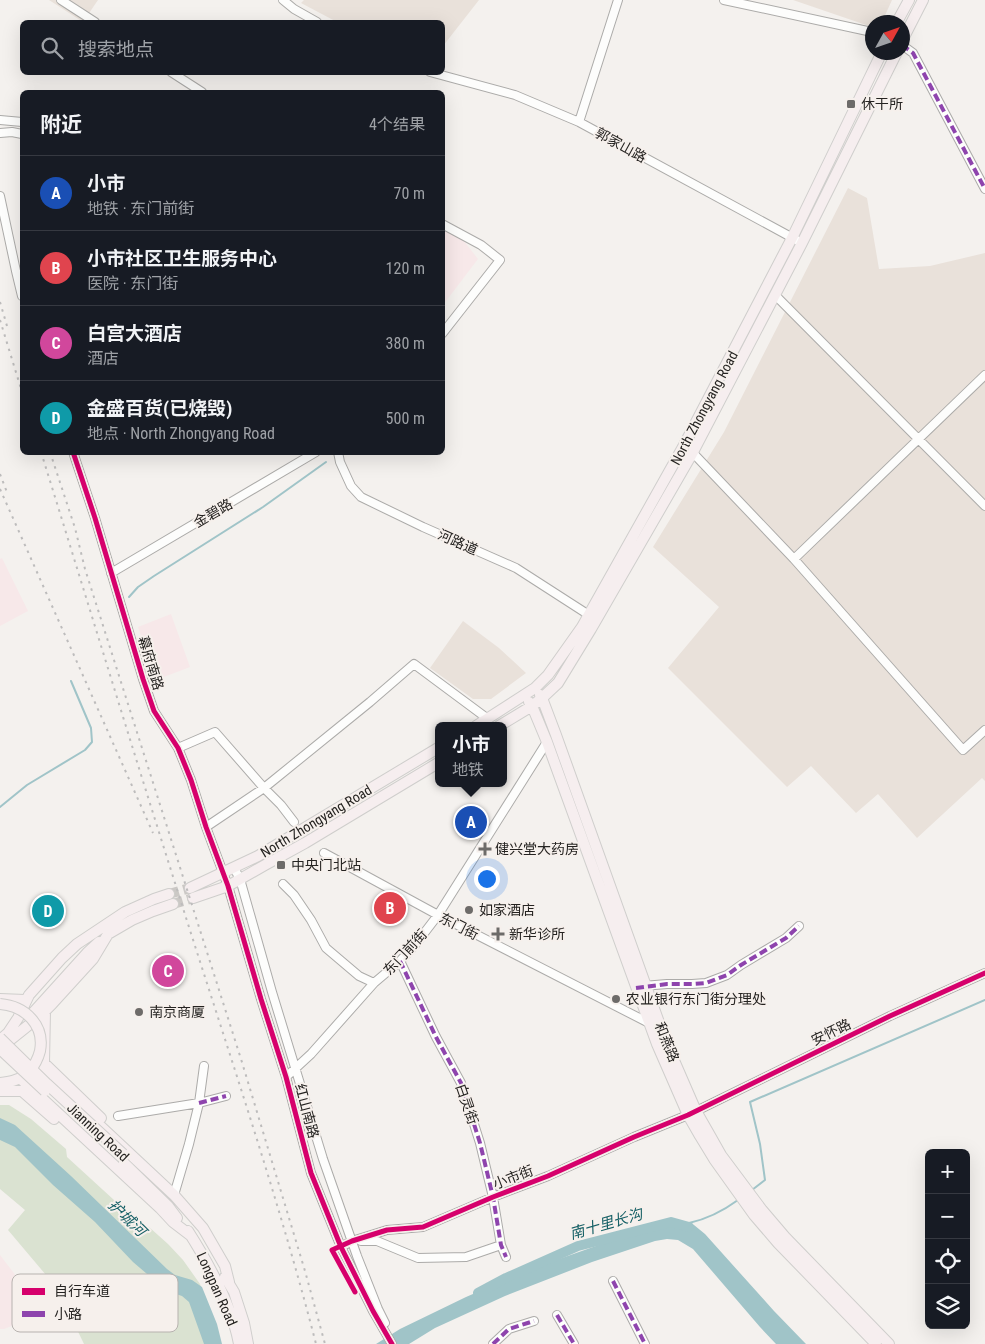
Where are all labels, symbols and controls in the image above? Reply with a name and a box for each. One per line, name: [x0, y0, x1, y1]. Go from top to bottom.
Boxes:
north arrow: [865, 15, 910, 60]
search box: [20, 20, 445, 75]
icon: search: [38, 34, 66, 62]
text: 搜索地点: [78, 38, 154, 61]
place label: 休干所: [861, 96, 903, 112]
marker: 休干所: [845, 98, 857, 110]
text: 附近: [40, 113, 82, 137]
text: 4个结果: [369, 115, 425, 134]
street label: 郭家山路: [593, 124, 649, 166]
text: 小市: [87, 172, 125, 195]
text: A: [51, 184, 61, 203]
text: 70 m: [393, 184, 425, 203]
text: 地铁 · 东门前街: [87, 199, 194, 218]
text: 小市社区卫生服务中心: [87, 247, 277, 270]
text: B: [52, 259, 60, 278]
text: 120 m: [386, 259, 425, 278]
text: 医院 · 东门街: [87, 274, 178, 293]
text: 白宫大酒店: [87, 322, 182, 345]
text: C: [51, 334, 61, 353]
text: 380 m: [386, 334, 425, 353]
street label: North Zhongyang Road: [667, 348, 741, 468]
text: 酒店: [87, 349, 119, 368]
text: 金盛百货(已烧毁): [87, 397, 232, 420]
text: D: [51, 409, 61, 428]
text: 500 m: [386, 409, 425, 428]
text: 地点 · North Zhongyang Road: [87, 424, 275, 443]
street label: 金碧路: [191, 496, 235, 530]
street label: 河路道: [436, 526, 480, 558]
street label: 幕府南路: [135, 634, 167, 692]
popup: [435, 722, 507, 787]
text: 小市: [452, 733, 490, 756]
text: 地铁: [452, 760, 484, 779]
street label: North Zhongyang Road: [258, 782, 374, 860]
pin: A: [455, 803, 487, 841]
place label: 健兴堂大药房: [495, 841, 579, 857]
marker: 健兴堂大药房: [479, 843, 491, 855]
place label: 中央门北站: [291, 857, 361, 873]
marker: 中央门北站: [275, 859, 287, 871]
your location: [474, 866, 500, 892]
pin: B: [374, 889, 406, 927]
pin: D: [32, 892, 64, 930]
place label: 如家酒店: [479, 902, 535, 918]
marker: 如家酒店: [463, 904, 475, 916]
street label: 东门街: [437, 909, 481, 943]
street label: 东门前街: [380, 926, 430, 978]
place label: 新华诊所: [509, 926, 565, 942]
marker: 新华诊所: [491, 927, 505, 941]
pin: C: [152, 952, 184, 990]
place label: 农业银行东门街分理处: [626, 991, 766, 1007]
marker: 农业银行东门街分理处: [610, 993, 622, 1005]
place label: 南京商厦: [149, 1004, 205, 1020]
marker: 南京商厦: [133, 1006, 145, 1018]
street label: 安怀路: [809, 1016, 853, 1048]
street label: 和燕路: [652, 1020, 682, 1064]
street label: 红山南路: [292, 1082, 322, 1140]
street label: 白灵街: [453, 1082, 481, 1126]
street label: Jianning Road: [64, 1099, 132, 1165]
map controls: [925, 1149, 970, 1329]
button: +: [925, 1149, 970, 1194]
street label: 小市街: [491, 1162, 535, 1192]
button: −: [925, 1194, 970, 1239]
water label: 护城河: [105, 1196, 152, 1242]
water label: 南十里长沟: [567, 1204, 646, 1243]
button: locate: [925, 1239, 970, 1284]
street label: Longpan Road: [194, 1250, 240, 1328]
legend: [12, 1274, 178, 1332]
text: 自行车道: [54, 1283, 110, 1299]
button: layers: [925, 1284, 970, 1329]
text: 小路: [54, 1306, 82, 1322]

